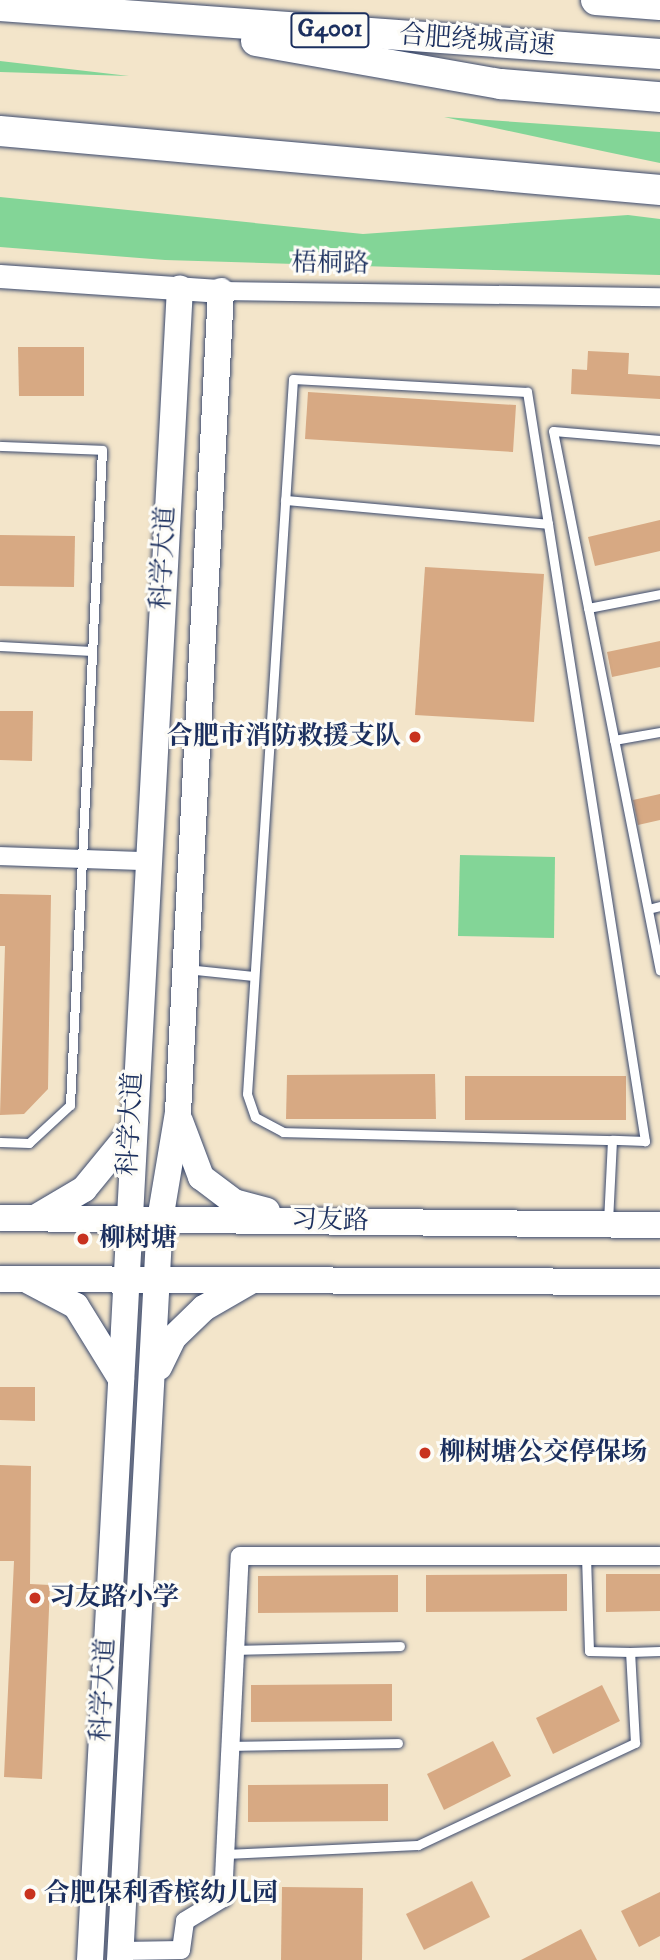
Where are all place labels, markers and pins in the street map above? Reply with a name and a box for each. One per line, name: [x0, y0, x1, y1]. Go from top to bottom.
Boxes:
place label: 合肥市消防救援支队: [167, 721, 401, 753]
marker: 合肥市消防救援支队: [407, 729, 423, 745]
place label: 柳树塘: [99, 1223, 177, 1255]
marker: 柳树塘: [73, 1229, 93, 1249]
place label: 柳树塘公交停保场: [439, 1437, 647, 1469]
marker: 柳树塘公交停保场: [417, 1445, 433, 1461]
place label: 习友路小学: [49, 1582, 179, 1614]
marker: 习友路小学: [27, 1590, 43, 1606]
place label: 合肥保利香槟幼儿园: [44, 1878, 278, 1910]
marker: 合肥保利香槟幼儿园: [22, 1886, 38, 1902]

